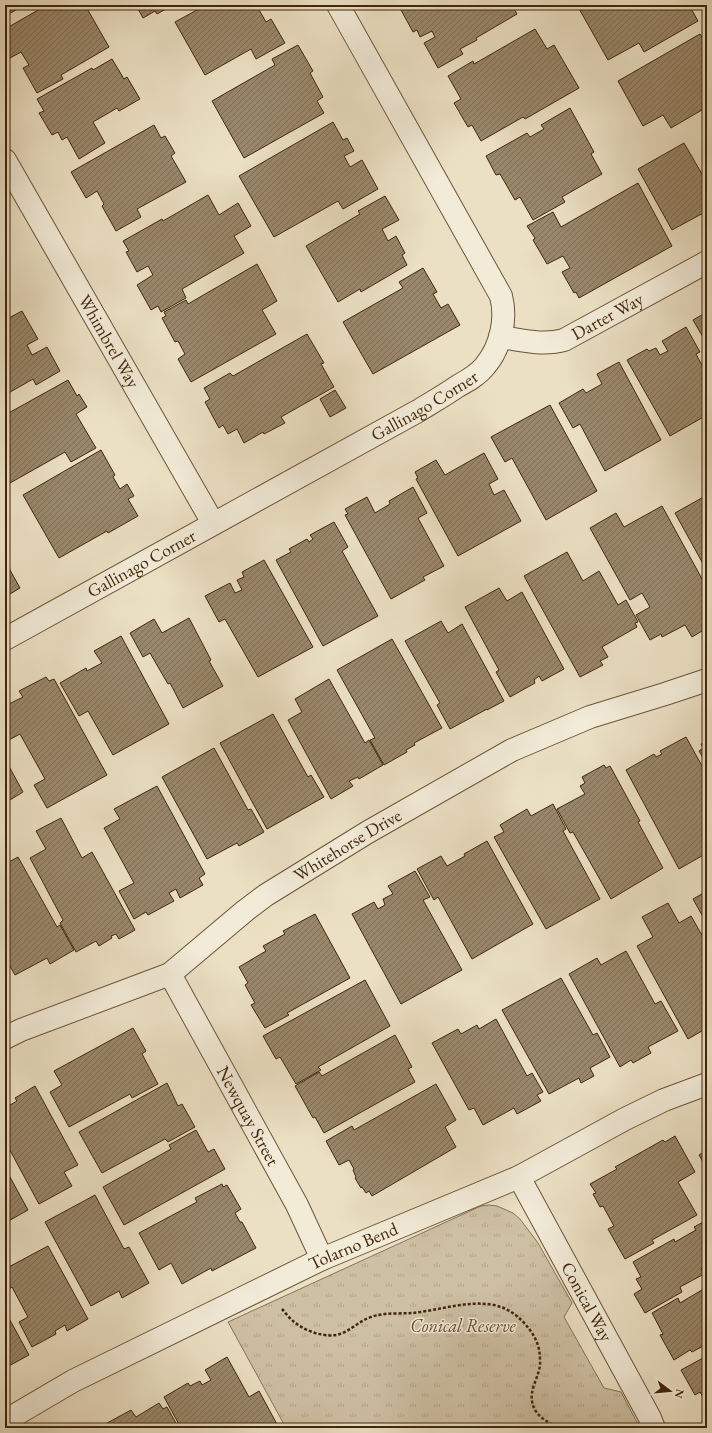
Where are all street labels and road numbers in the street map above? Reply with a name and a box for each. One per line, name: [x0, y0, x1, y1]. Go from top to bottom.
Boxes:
street label: Darter Way: [567, 287, 647, 345]
street label: Whimbrel Way: [73, 290, 145, 392]
street label: Gallinago Corner: [367, 365, 483, 446]
street label: Gallinago Corner: [83, 524, 200, 602]
street label: Whitehorse Drive: [289, 803, 405, 886]
street label: Newquay Street: [212, 1062, 285, 1170]
street label: Tolarno Bend: [305, 1216, 402, 1275]
street label: Conical Way: [556, 1258, 618, 1346]

